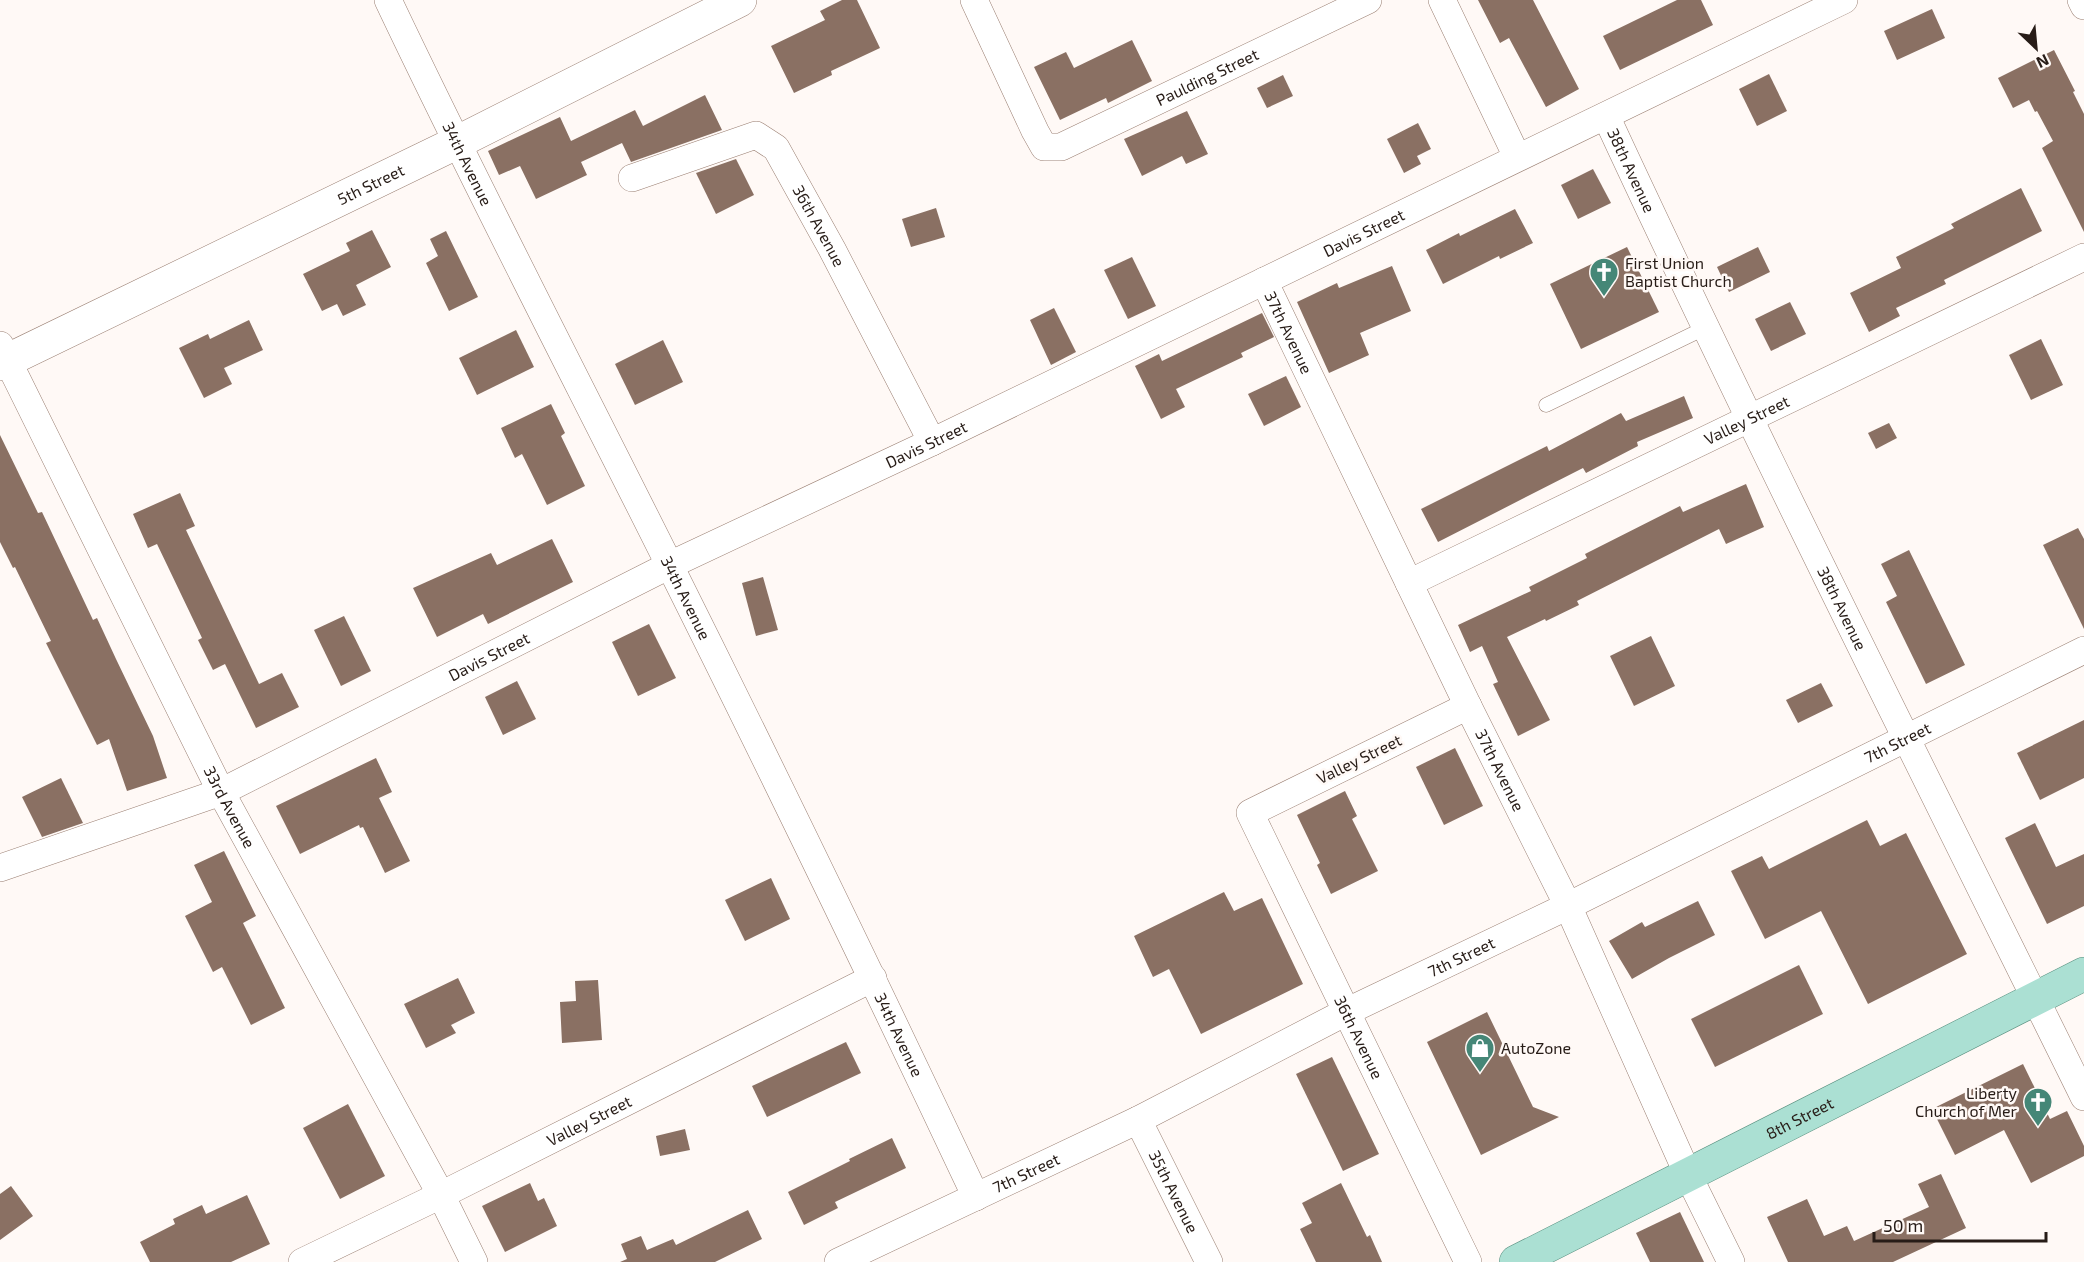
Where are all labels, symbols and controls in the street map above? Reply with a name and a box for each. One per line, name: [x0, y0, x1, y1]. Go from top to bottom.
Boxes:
north arrow: [2006, 18, 2066, 78]
street label: Paulding Street: [1153, 44, 1261, 109]
text: N: [2033, 51, 2052, 73]
street label: 34th Avenue: [439, 119, 497, 208]
street label: 38th Avenue: [1604, 125, 1660, 215]
street label: 5th Street: [334, 160, 407, 208]
street label: 36th Avenue: [789, 181, 849, 270]
street label: Davis Street: [1320, 205, 1407, 260]
place label: First Union Baptist Church: [1625, 253, 1732, 290]
church icon: First Union Baptist Church: [1588, 256, 1620, 298]
street label: 37th Avenue: [1261, 288, 1317, 377]
street label: Valley Street: [1701, 391, 1792, 448]
street label: Davis Street: [882, 417, 970, 472]
street label: 34th Avenue: [658, 553, 715, 643]
street label: 38th Avenue: [1814, 563, 1871, 653]
street label: Davis Street: [445, 628, 532, 684]
street label: 7th Street: [1861, 718, 1934, 767]
street label: 37th Avenue: [1472, 726, 1529, 814]
street label: Valley Street: [1313, 730, 1404, 787]
street label: 33rd Avenue: [201, 763, 260, 851]
street label: 7th Street: [1425, 932, 1497, 981]
street label: 34th Avenue: [871, 989, 928, 1080]
street label: 36th Avenue: [1331, 992, 1388, 1082]
shop icon: AutoZone: [1464, 1032, 1496, 1074]
place label: AutoZone: [1501, 1038, 1571, 1057]
place label: Liberty Church of Mer: [1915, 1083, 2018, 1120]
church icon: Liberty Church of Mer: [2022, 1086, 2054, 1128]
street label: Valley Street: [543, 1091, 634, 1149]
street label: 8th Street: [1762, 1093, 1836, 1143]
street label: 35th Avenue: [1146, 1147, 1203, 1236]
street label: 7th Street: [989, 1149, 1062, 1196]
scale bar: [1874, 1205, 2046, 1243]
text: 50 m: [1883, 1214, 1923, 1236]

